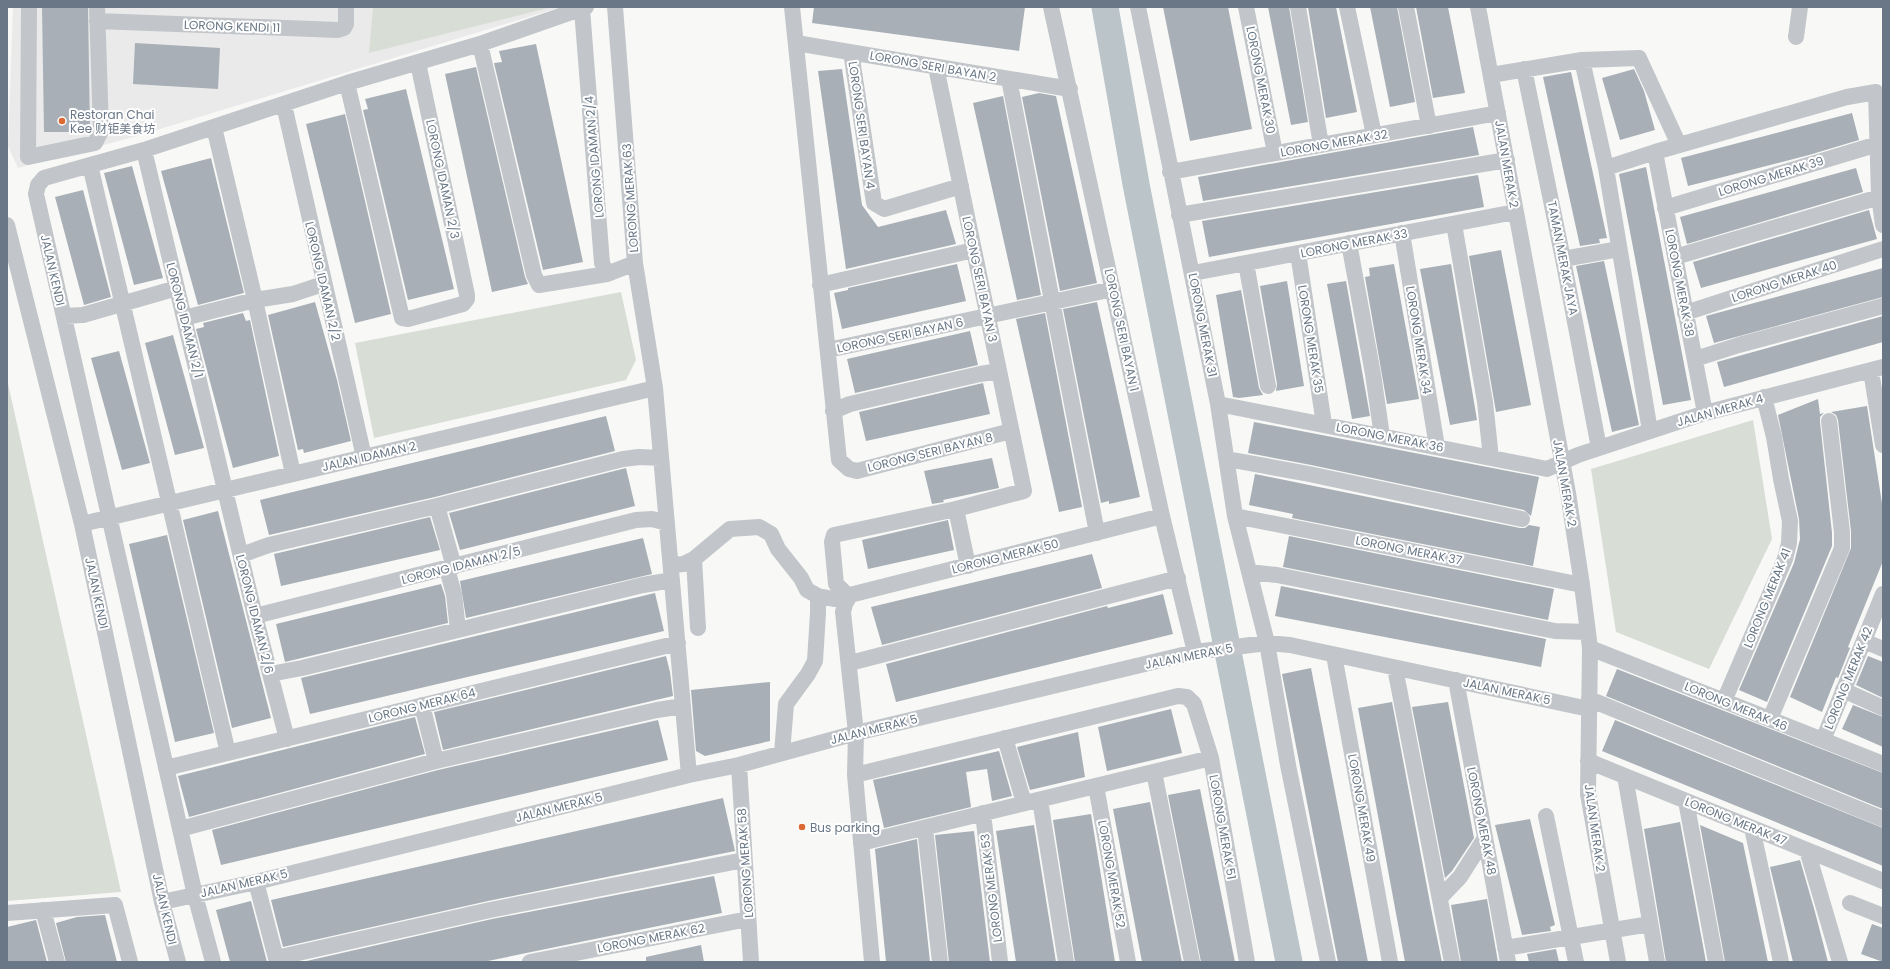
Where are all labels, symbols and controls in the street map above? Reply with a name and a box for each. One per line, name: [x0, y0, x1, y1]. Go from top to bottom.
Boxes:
street label: LORONG KENDI 11: [184, 16, 280, 36]
street label: LORONG MERAK 30: [1242, 25, 1280, 135]
street label: LORONG SERI BAYAN 2: [868, 47, 998, 86]
street label: LORONG SERI BAYAN 4: [845, 60, 879, 190]
street label: LORONG IDAMAN 2/4: [580, 95, 608, 219]
place label: Restoran Chai Kee 财钜美食坊: [70, 106, 155, 137]
marker: Restoran Chai Kee 财钜美食坊: [57, 116, 67, 126]
street label: LORONG IDAMAN 2/3: [422, 118, 464, 240]
street label: JALAN MERAK 2: [1491, 119, 1523, 209]
street label: LORONG MERAK 32: [1279, 125, 1389, 161]
street label: LORONG MERAK 63: [618, 143, 642, 253]
street label: LORONG MERAK 39: [1716, 152, 1826, 200]
street label: TAMAN MERAK JAYA: [1544, 199, 1582, 317]
street label: LORONG SERI BAYAN 3: [958, 215, 1002, 343]
street label: LORONG IDAMAN 2/2: [301, 220, 345, 342]
street label: LORONG MERAK 33: [1299, 224, 1409, 262]
street label: LORONG MERAK 38: [1661, 228, 1699, 338]
street label: JALAN KENDI: [37, 233, 69, 307]
street label: LORONG MERAK 40: [1729, 256, 1839, 306]
street label: LORONG IDAMAN 2/1: [162, 261, 208, 379]
street label: LORONG SERI BAYAN 1: [1101, 267, 1143, 393]
street label: LORONG MERAK 31: [1185, 272, 1221, 378]
street label: LORONG MERAK 35: [1294, 284, 1328, 394]
street label: LORONG MERAK 34: [1402, 285, 1436, 396]
street label: LORONG SERI BAYAN 6: [835, 313, 965, 357]
street label: JALAN MERAK 4: [1675, 389, 1766, 430]
street label: LORONG MERAK 36: [1335, 418, 1445, 456]
street label: LORONG SERI BAYAN 8: [865, 428, 995, 476]
street label: JALAN IDAMAN 2: [320, 437, 418, 475]
street label: JALAN MERAK 2: [1549, 438, 1581, 528]
street label: LORONG MERAK 37: [1354, 531, 1464, 569]
street label: LORONG MERAK 50: [950, 534, 1060, 578]
street label: LORONG IDAMAN 2/5: [400, 542, 522, 588]
street label: LORONG MERAK 41: [1739, 546, 1795, 650]
street label: LORONG IDAMAN 2/6: [232, 553, 278, 675]
street label: JALAN KENDI: [81, 556, 113, 630]
street label: LORONG MERAK 42: [1820, 624, 1876, 732]
street label: JALAN MERAK 5: [1144, 639, 1234, 673]
street label: JALAN MERAK 5: [1462, 673, 1552, 709]
street label: LORONG MERAK 46: [1682, 678, 1790, 734]
street label: LORONG MERAK 64: [367, 683, 478, 727]
street label: JALAN MERAK 5: [829, 710, 919, 748]
street label: LORONG MERAK 49: [1344, 753, 1380, 863]
street label: LORONG MERAK 48: [1463, 766, 1501, 876]
street label: LORONG MERAK 51: [1205, 773, 1241, 881]
street label: JALAN MERAK 2: [1580, 783, 1610, 873]
street label: JALAN MERAK 5: [514, 788, 604, 826]
street label: LORONG MERAK 47: [1682, 793, 1790, 849]
street label: LORONG MERAK 58: [733, 808, 757, 918]
place label: Bus parking: [810, 819, 880, 836]
street label: LORONG MERAK 52: [1094, 819, 1130, 929]
marker: Bus parking: [797, 822, 807, 832]
street label: LORONG MERAK 53: [976, 833, 1006, 943]
street label: JALAN MERAK 5: [199, 865, 289, 901]
street label: JALAN KENDI: [149, 872, 181, 946]
street label: LORONG MERAK 62: [596, 919, 706, 957]

